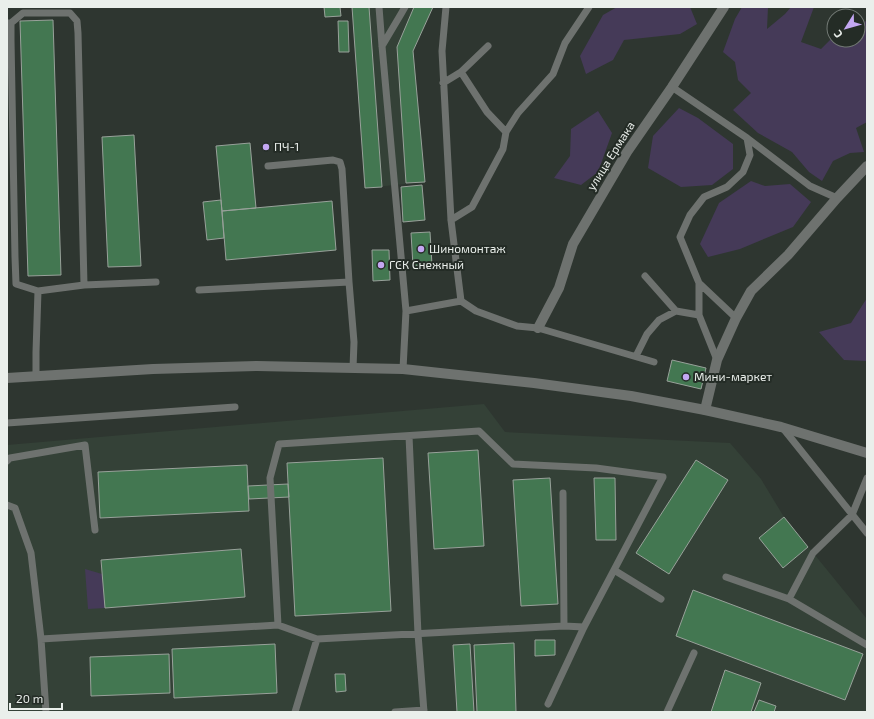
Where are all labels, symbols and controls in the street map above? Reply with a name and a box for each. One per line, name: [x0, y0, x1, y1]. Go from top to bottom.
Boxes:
north arrow: [826, 8, 866, 48]
text: С: [830, 27, 845, 41]
street label: улица Ермака: [583, 118, 638, 193]
place label: ПЧ-1: [274, 139, 299, 153]
marker: ПЧ-1: [261, 142, 271, 152]
place label: Шиномонтаж: [429, 241, 506, 255]
marker: Шиномонтаж: [416, 244, 426, 254]
place label: ГСК Снежный: [389, 257, 464, 271]
marker: ГСК Снежный: [376, 260, 386, 270]
place label: Мини-маркет: [694, 369, 772, 383]
marker: Мини-маркет: [681, 372, 691, 382]
scale bar: [10, 685, 62, 711]
text: 20 m: [16, 691, 43, 705]

